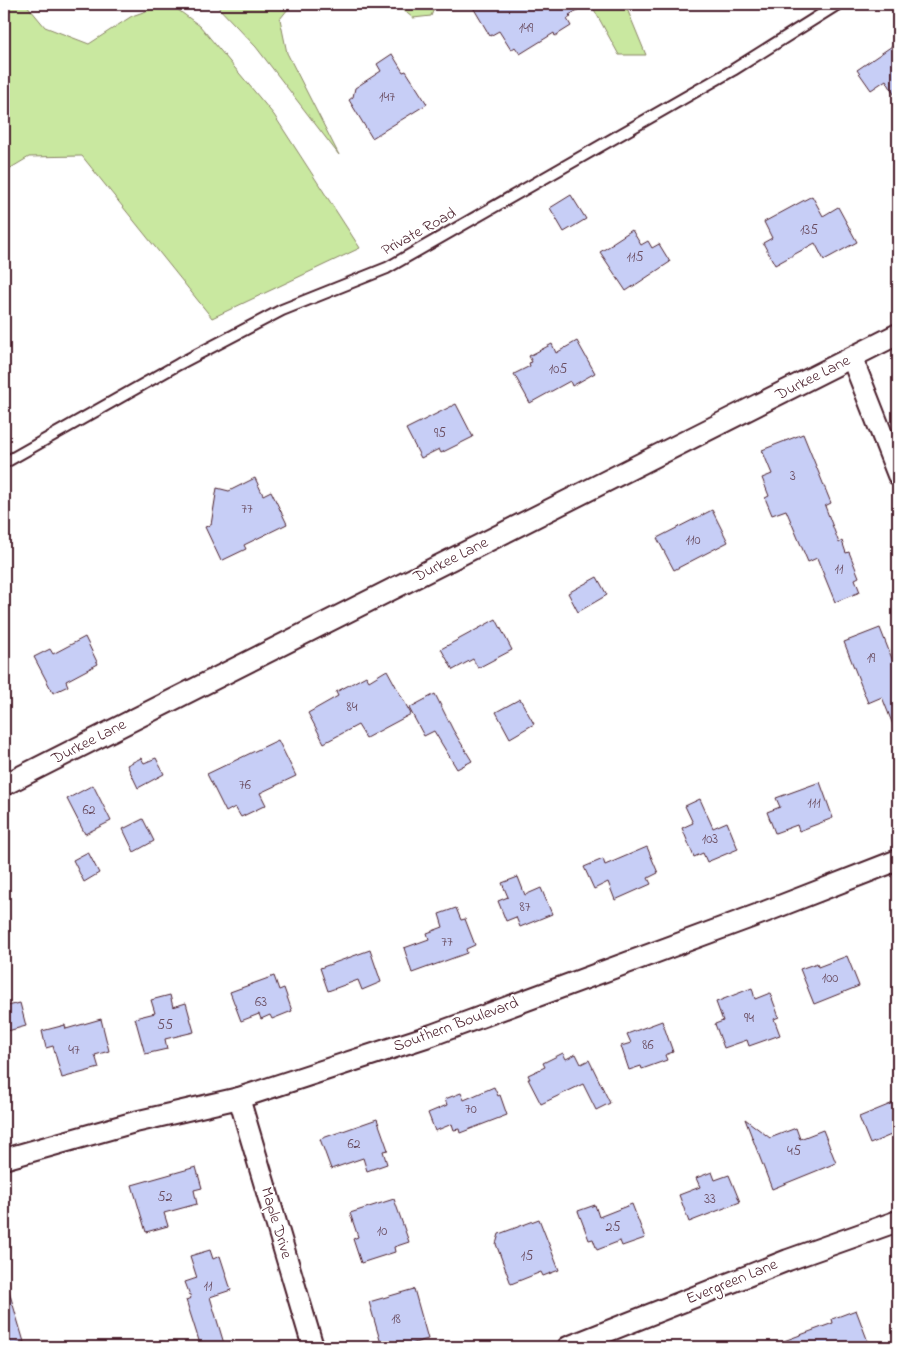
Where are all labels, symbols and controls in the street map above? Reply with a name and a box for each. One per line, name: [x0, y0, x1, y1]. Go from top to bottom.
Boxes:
house number: 149: [519, 18, 534, 39]
house number: 147: [379, 87, 395, 108]
street label: Private Road: [377, 202, 461, 262]
house number: 135: [800, 220, 818, 241]
house number: 115: [627, 247, 643, 268]
street label: Durkee Lane: [771, 349, 855, 407]
house number: 105: [549, 359, 567, 380]
house number: 95: [434, 423, 446, 444]
house number: 3: [790, 466, 796, 487]
house number: 77: [241, 499, 253, 520]
house number: 110: [686, 530, 700, 551]
street label: Durkee Lane: [409, 531, 493, 589]
house number: 11: [835, 559, 844, 580]
house number: 19: [867, 648, 876, 669]
house number: 84: [346, 697, 358, 718]
street label: Durkee Lane: [47, 713, 131, 771]
house number: 76: [239, 775, 251, 796]
house number: 111: [807, 793, 821, 814]
house number: 62: [82, 800, 96, 821]
house number: 103: [702, 829, 718, 850]
house number: 87: [519, 897, 531, 918]
house number: 77: [441, 932, 453, 953]
house number: 100: [822, 968, 838, 989]
street label: Southern Boulevard: [390, 991, 522, 1059]
house number: 63: [255, 992, 267, 1013]
house number: 94: [744, 1008, 754, 1029]
house number: 55: [157, 1015, 173, 1036]
house number: 86: [642, 1035, 654, 1056]
house number: 47: [68, 1040, 80, 1061]
house number: 70: [465, 1099, 477, 1120]
house number: 62: [347, 1134, 361, 1155]
house number: 45: [787, 1141, 801, 1162]
street label: Maple Drive: [254, 1184, 299, 1263]
house number: 52: [158, 1187, 173, 1208]
house number: 33: [704, 1189, 716, 1210]
house number: 25: [606, 1217, 620, 1238]
house number: 10: [377, 1221, 387, 1242]
house number: 15: [521, 1246, 533, 1267]
street label: Evergreen Lane: [683, 1252, 782, 1311]
house number: 11: [204, 1276, 213, 1297]
house number: 18: [391, 1309, 401, 1330]

